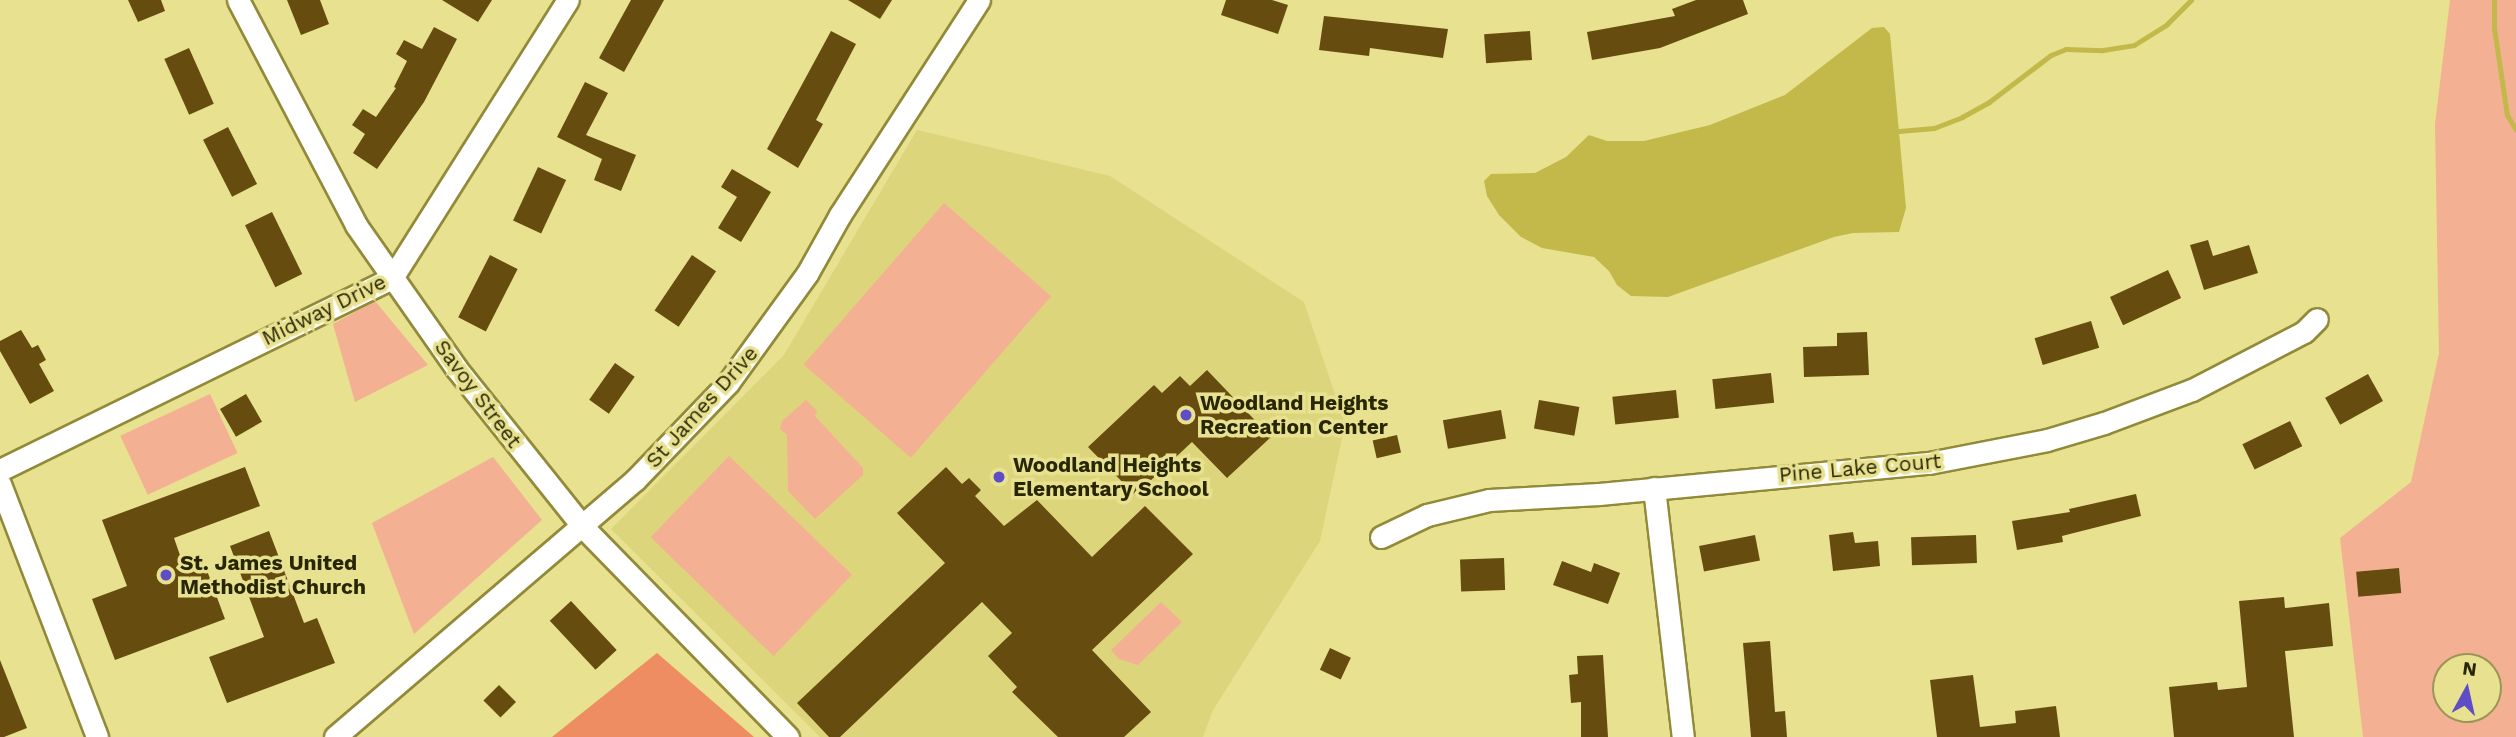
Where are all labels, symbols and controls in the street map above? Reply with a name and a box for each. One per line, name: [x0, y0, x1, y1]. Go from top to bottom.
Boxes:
street label: Midway Drive: [258, 269, 390, 351]
street label: Savoy Street: [429, 335, 527, 453]
street label: St James Drive: [641, 341, 763, 473]
place label: Woodland Heights Recreation Center: [1200, 390, 1388, 440]
marker: Woodland Heights Recreation Center: [1178, 407, 1194, 423]
street label: Pine Lake Court: [1778, 448, 1942, 488]
place label: Woodland Heights Elementary School: [1013, 452, 1209, 502]
marker: Woodland Heights Elementary School: [991, 469, 1007, 485]
place label: St. James United Methodist Church: [180, 550, 366, 600]
marker: St. James United Methodist Church: [158, 567, 174, 583]
north arrow: [2432, 653, 2502, 723]
text: N: [2461, 656, 2478, 681]

